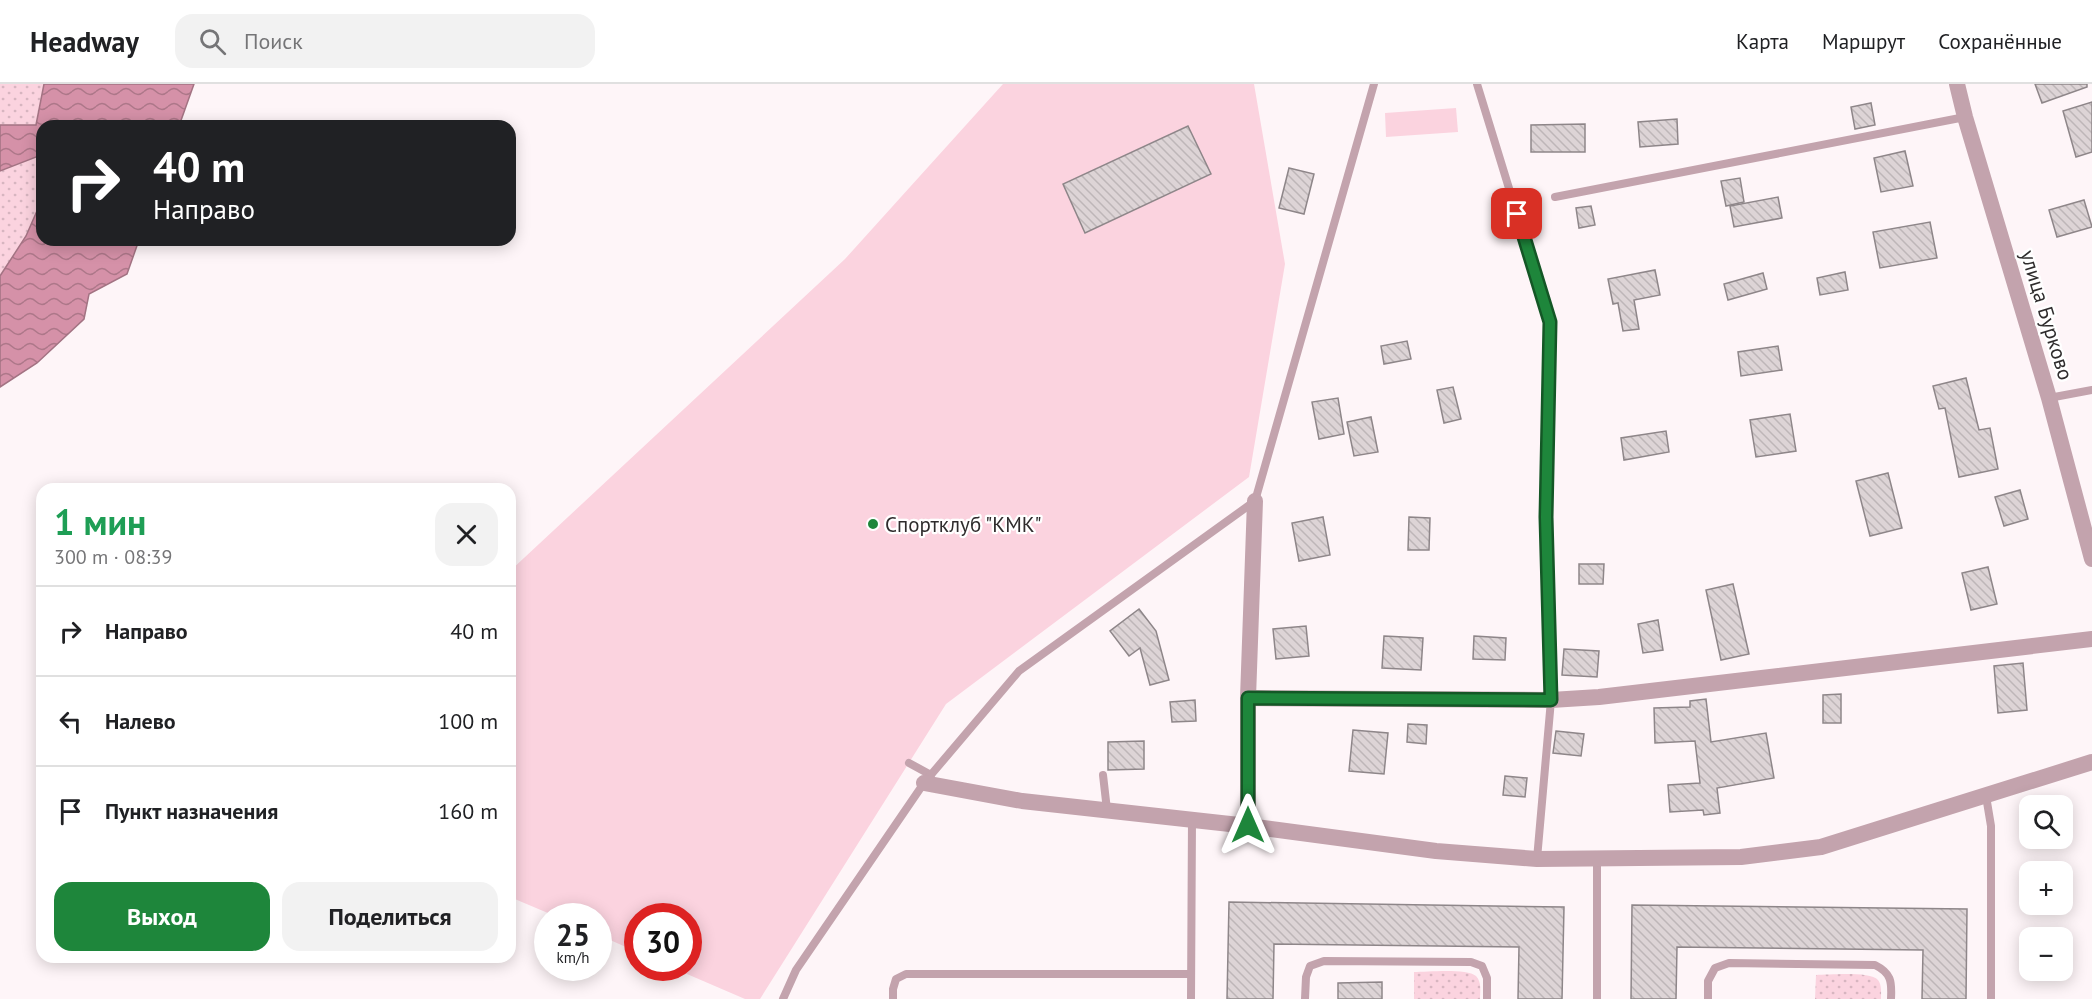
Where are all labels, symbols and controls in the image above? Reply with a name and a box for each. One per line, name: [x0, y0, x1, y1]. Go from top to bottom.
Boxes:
search box: [175, 14, 595, 68]
text: Headway: [30, 23, 139, 60]
icon: search: [196, 25, 229, 58]
text: Поиск: [244, 27, 303, 55]
text: Карта: [1736, 28, 1789, 55]
text: Маршрут: [1822, 28, 1905, 55]
text: Сохранённые: [1938, 28, 2062, 55]
text: 40 m: [153, 139, 245, 194]
icon: right: [54, 144, 132, 222]
pin: [1491, 188, 1542, 239]
text: Направо: [153, 192, 255, 226]
icon: arrive: [1500, 197, 1533, 230]
street label: улица Бурково: [2014, 247, 2080, 383]
text: 1 мин: [54, 498, 146, 545]
button: close: [435, 503, 498, 566]
place label: Спортклуб "КМК": [885, 511, 1042, 538]
marker: Спортклуб "КМК": [866, 517, 880, 531]
text: 300 m · 08:39: [54, 544, 172, 570]
icon: right: [54, 615, 87, 648]
text: Направо: [105, 617, 188, 645]
text: 40 m: [450, 617, 498, 645]
icon: left: [54, 705, 87, 738]
text: Налево: [105, 707, 176, 735]
text: 100 m: [438, 707, 498, 735]
position arrow: [1216, 793, 1280, 857]
icon: arrive: [54, 795, 87, 828]
map controls: [2019, 795, 2073, 981]
button: search: [2019, 795, 2073, 849]
text: Пункт назначения: [105, 797, 278, 825]
text: 160 m: [438, 797, 498, 825]
button: +: [2019, 861, 2073, 915]
button: Выход: [54, 882, 270, 951]
button: Поделиться: [282, 882, 498, 951]
speed limit sign: 30: [624, 903, 702, 981]
text: 25: [556, 915, 590, 954]
button: −: [2019, 927, 2073, 981]
text: km/h: [557, 948, 589, 967]

